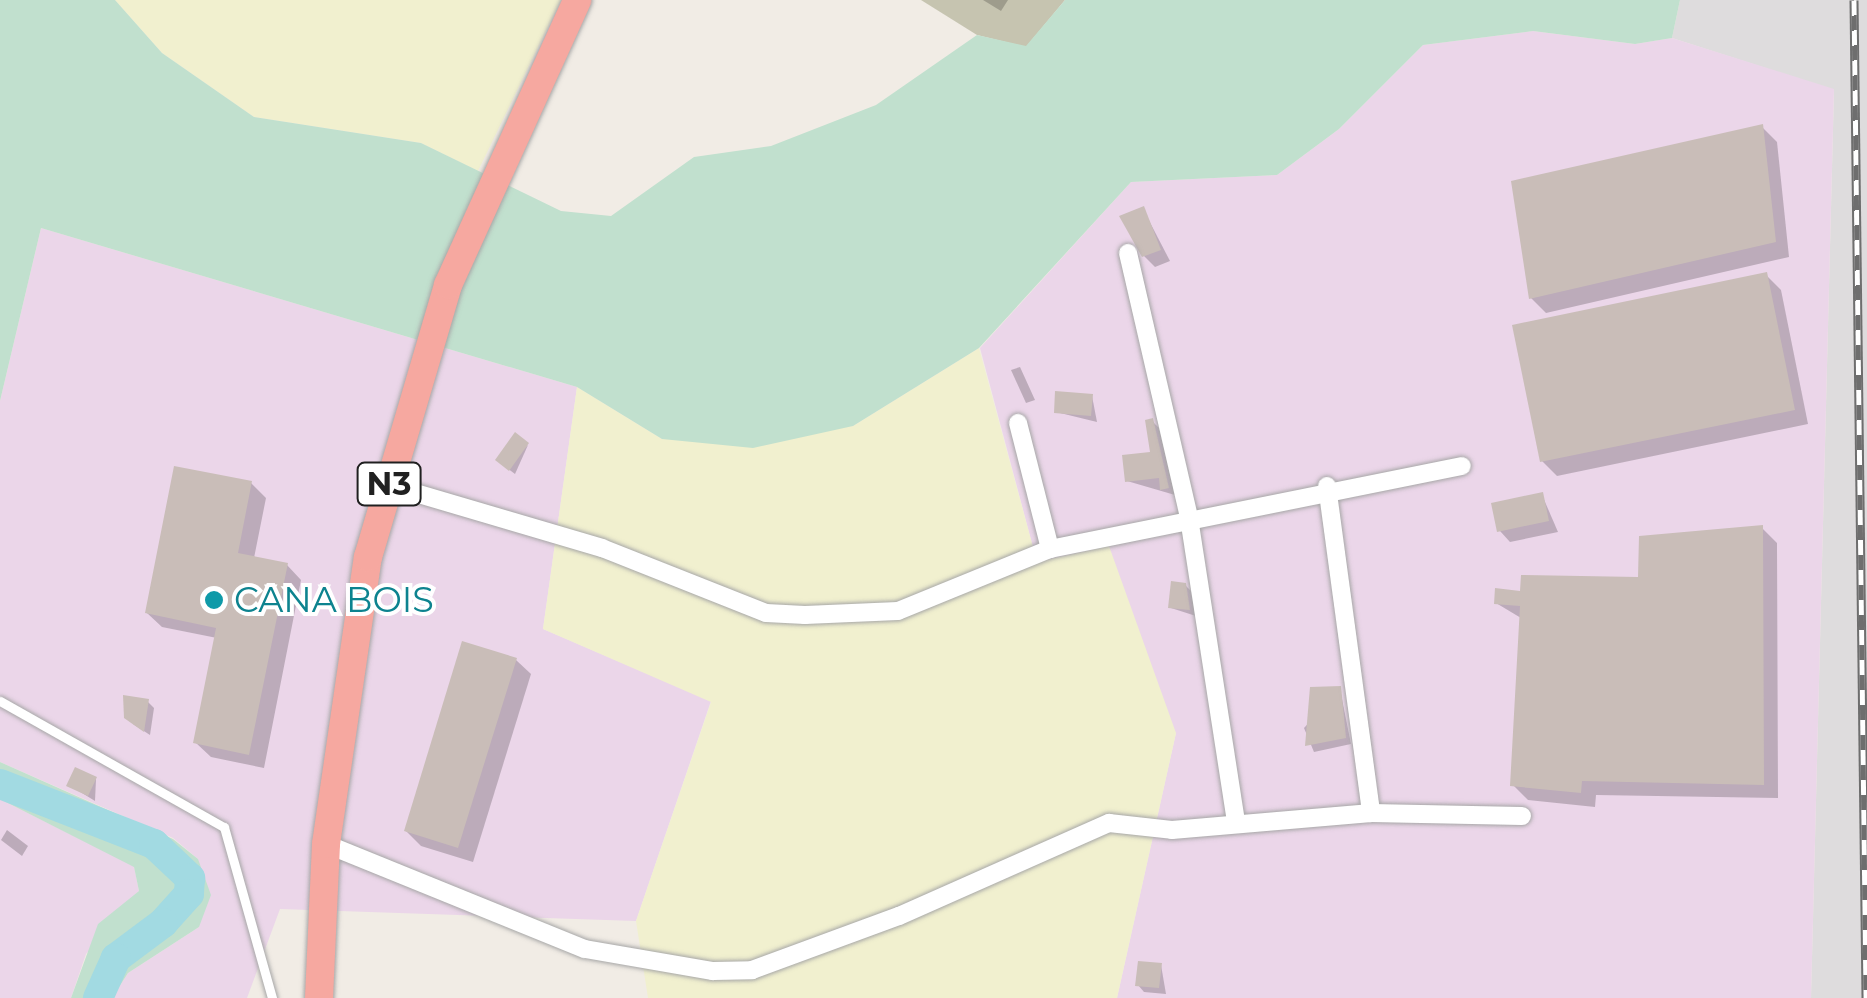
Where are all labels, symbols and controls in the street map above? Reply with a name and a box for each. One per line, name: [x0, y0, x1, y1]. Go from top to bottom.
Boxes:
road number: N3: [356, 457, 422, 511]
place label: CANA BOIS: [234, 579, 434, 621]
marker: CANA BOIS: [203, 589, 225, 611]

